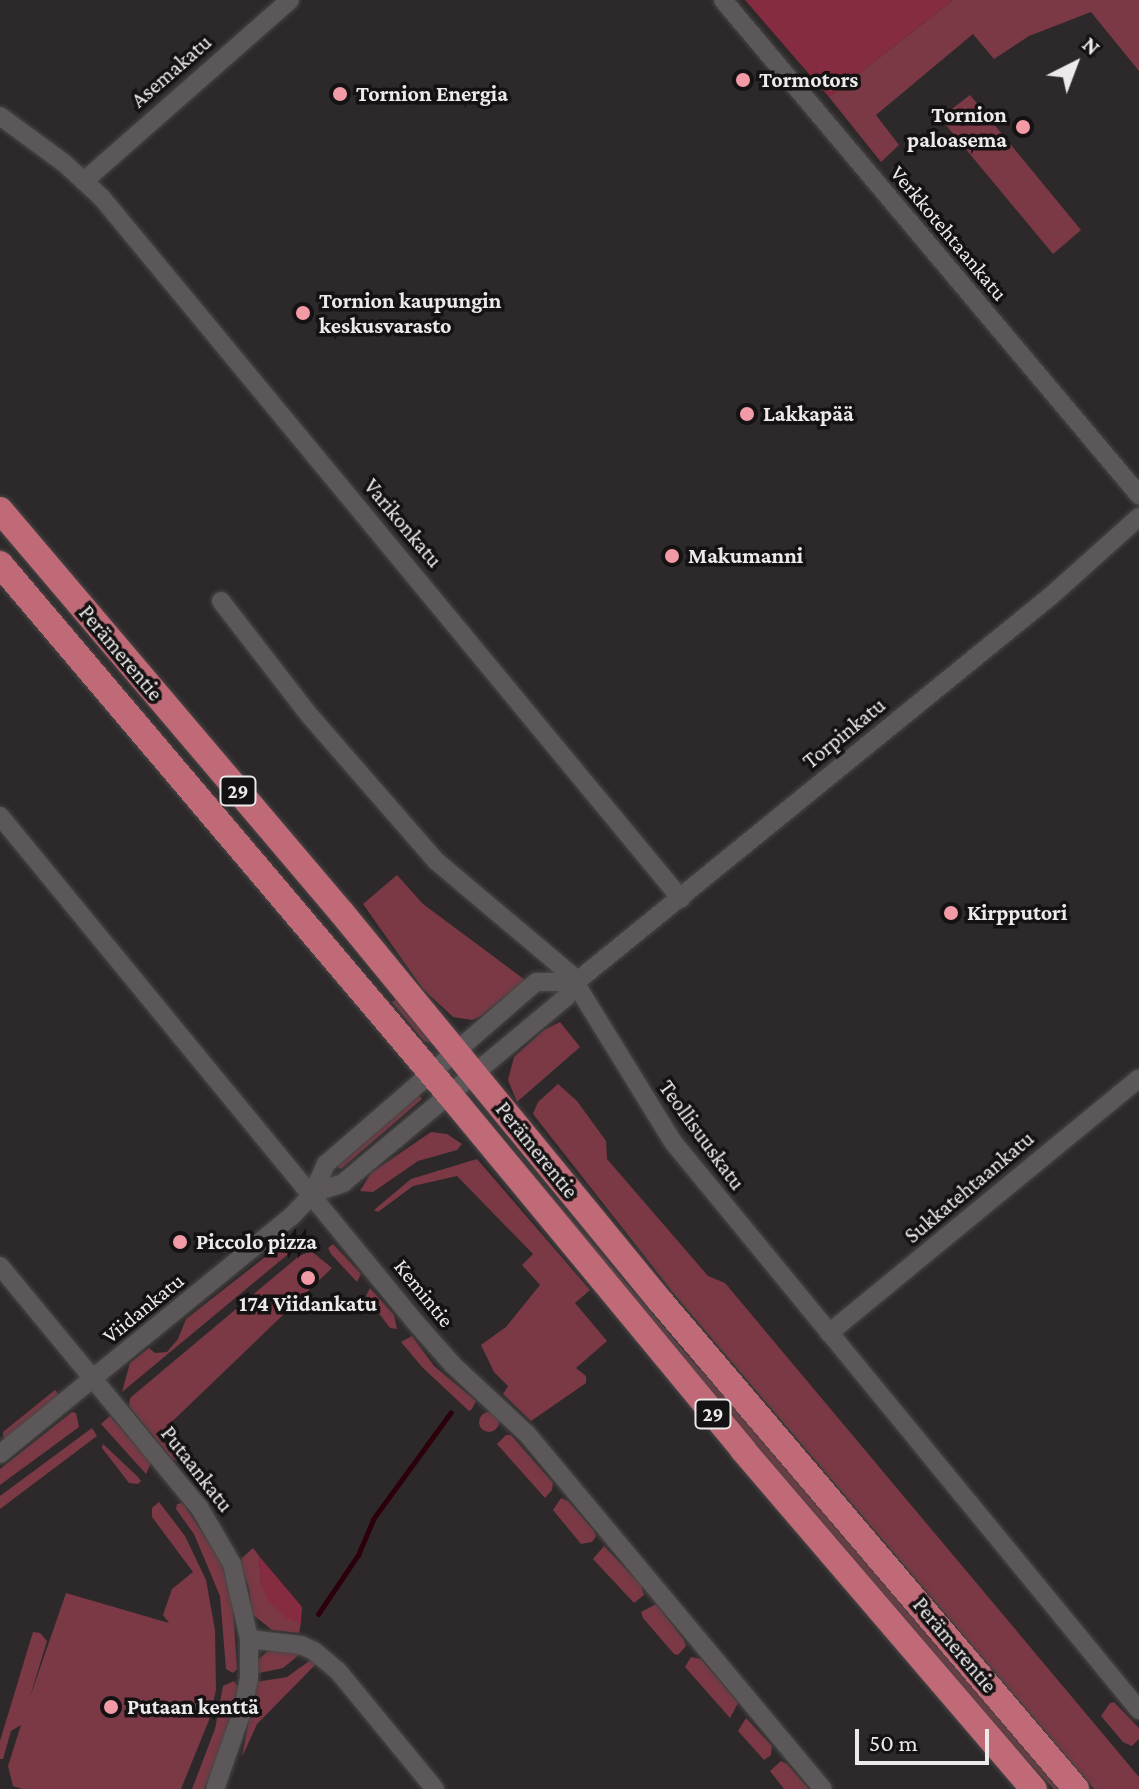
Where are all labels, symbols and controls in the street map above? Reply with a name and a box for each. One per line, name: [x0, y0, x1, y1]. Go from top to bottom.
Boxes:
north arrow: [1035, 24, 1115, 104]
street label: Asemakatu: [125, 29, 217, 113]
text: N: [1077, 31, 1105, 60]
place label: Tormotors: [759, 67, 858, 93]
marker: Tormotors: [734, 71, 752, 89]
place label: Tornion Energia: [356, 81, 508, 107]
marker: Tornion Energia: [331, 85, 349, 103]
place label: Tornion paloasema: [907, 101, 1007, 152]
marker: Tornion paloasema: [1014, 118, 1032, 136]
street label: Verkkotehtaankatu: [885, 160, 1013, 306]
place label: Tornion kaupungin keskusvarasto: [319, 287, 501, 338]
marker: Tornion kaupungin keskusvarasto: [294, 304, 312, 322]
place label: Lakkapää: [763, 401, 854, 427]
marker: Lakkapää: [738, 405, 756, 423]
street label: Varikonkatu: [358, 473, 448, 573]
place label: Makumanni: [688, 543, 803, 569]
marker: Makumanni: [663, 547, 681, 565]
street label: Perämerentie: [73, 600, 169, 706]
street label: Torpinkatu: [797, 692, 891, 774]
road number: 29: [218, 775, 258, 807]
place label: Kirpputori: [967, 900, 1067, 926]
marker: Kirpputori: [942, 904, 960, 922]
street label: Teollisuuskatu: [653, 1075, 751, 1195]
street label: Perämerentie: [490, 1096, 584, 1204]
street label: Sukkatehtaankatu: [899, 1125, 1039, 1249]
place label: Piccolo pizza: [196, 1229, 317, 1255]
marker: Piccolo pizza: [171, 1233, 189, 1251]
street label: Kemintie: [389, 1254, 459, 1332]
street label: Viidankatu: [97, 1267, 189, 1349]
marker: 174 Viidankatu: [299, 1269, 317, 1287]
place label: 174 Viidankatu: [239, 1291, 377, 1317]
road number: 29: [693, 1398, 733, 1430]
street label: Putaankatu: [155, 1421, 239, 1517]
street label: Perämerentie: [907, 1592, 1003, 1698]
place label: Putaan kenttä: [127, 1694, 259, 1720]
marker: Putaan kenttä: [102, 1698, 120, 1716]
scale bar: [859, 1713, 993, 1763]
text: 50 m: [869, 1729, 918, 1756]

